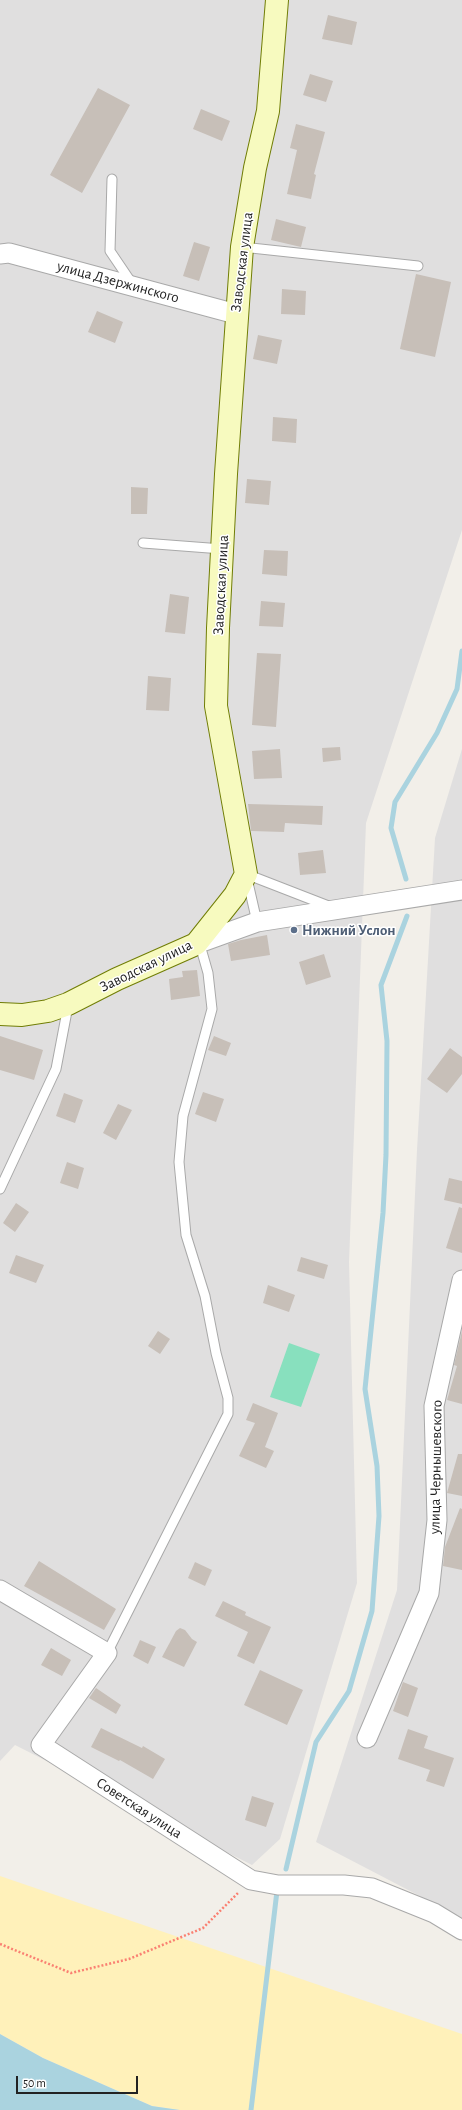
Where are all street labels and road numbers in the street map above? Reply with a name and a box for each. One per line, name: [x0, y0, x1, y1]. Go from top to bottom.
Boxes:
street label: Заводская улица: [227, 211, 257, 313]
street label: улица Дзержинского: [55, 257, 181, 307]
street label: Заводская улица: [209, 534, 233, 636]
street label: Заводская улица: [97, 936, 195, 996]
street label: улица Чернышевского: [426, 1400, 446, 1534]
street label: Советская улица: [93, 1774, 185, 1842]

